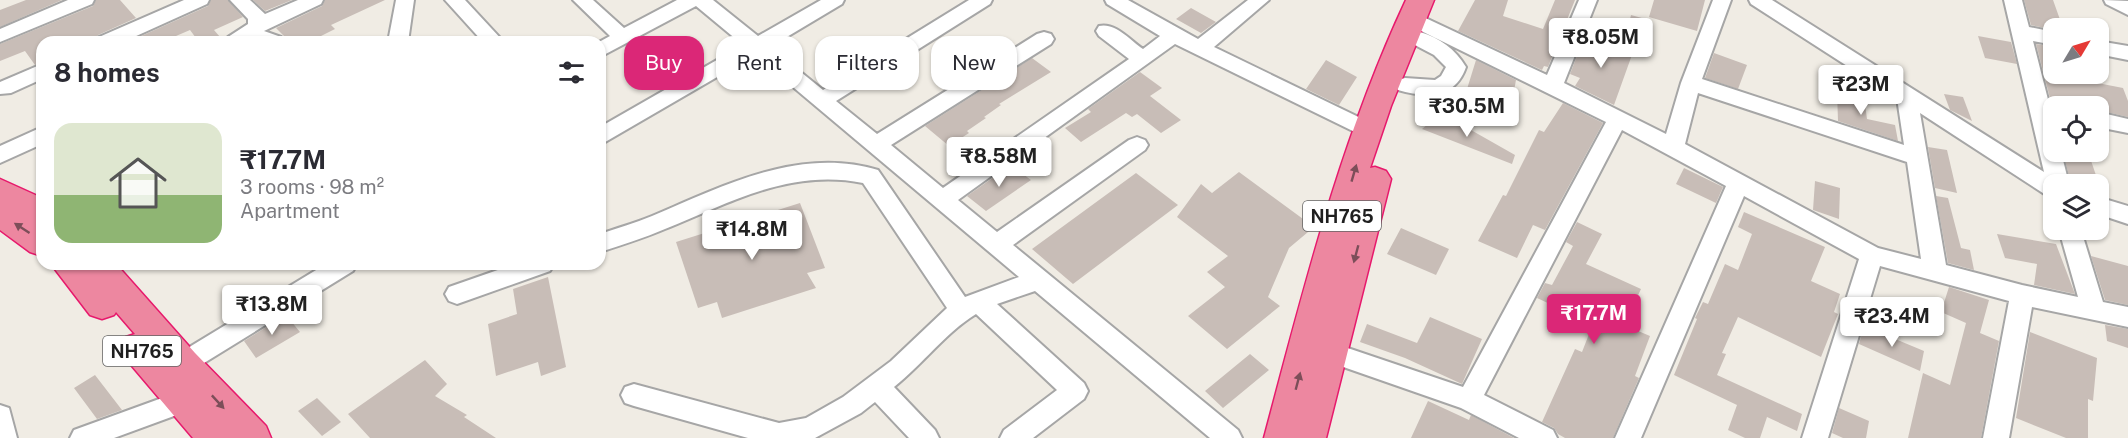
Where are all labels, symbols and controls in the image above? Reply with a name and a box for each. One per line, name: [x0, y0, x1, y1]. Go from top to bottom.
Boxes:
pin: ₹8.05M: [1552, 18, 1650, 69]
north arrow: [2043, 18, 2109, 84]
map controls: [2043, 18, 2109, 240]
text: ₹8.05M: [1563, 25, 1639, 49]
chip: Buy: [624, 36, 704, 90]
chip: Rent: [716, 36, 803, 90]
chip: Filters: [815, 36, 919, 90]
chip: New: [931, 36, 1017, 90]
icon: filters: [555, 56, 588, 89]
text: 8 homes: [54, 57, 160, 88]
pin: ₹23M: [1825, 65, 1897, 116]
text: ₹23M: [1832, 72, 1890, 96]
pin: ₹30.5M: [1418, 87, 1516, 138]
text: ₹30.5M: [1429, 94, 1505, 118]
button: locate: [2043, 96, 2109, 162]
pin: ₹8.58M: [950, 137, 1048, 188]
text: ₹17.7M: [240, 144, 326, 175]
text: ₹8.58M: [961, 144, 1037, 168]
icon: home: [102, 147, 174, 219]
one-way arrow: [1350, 164, 1359, 182]
button: layers: [2043, 174, 2109, 240]
text: 3 rooms · 98 m²: [240, 175, 384, 199]
text: Apartment: [240, 199, 340, 223]
road number: NH765: [1303, 201, 1381, 231]
pin: ₹14.8M: [703, 210, 801, 261]
text: ₹14.8M: [716, 217, 788, 241]
one-way arrow: [13, 222, 30, 233]
one-way arrow: [1350, 245, 1360, 264]
pin: ₹13.8M: [223, 285, 321, 336]
text: ₹13.8M: [236, 292, 308, 316]
pin: ₹17.7M: [1545, 294, 1643, 345]
pin: ₹23.4M: [1843, 297, 1941, 348]
text: ₹17.7M: [1561, 301, 1627, 325]
text: ₹23.4M: [1854, 304, 1930, 328]
road number: NH765: [103, 336, 181, 366]
one-way arrow: [1294, 372, 1303, 390]
one-way arrow: [211, 394, 225, 409]

